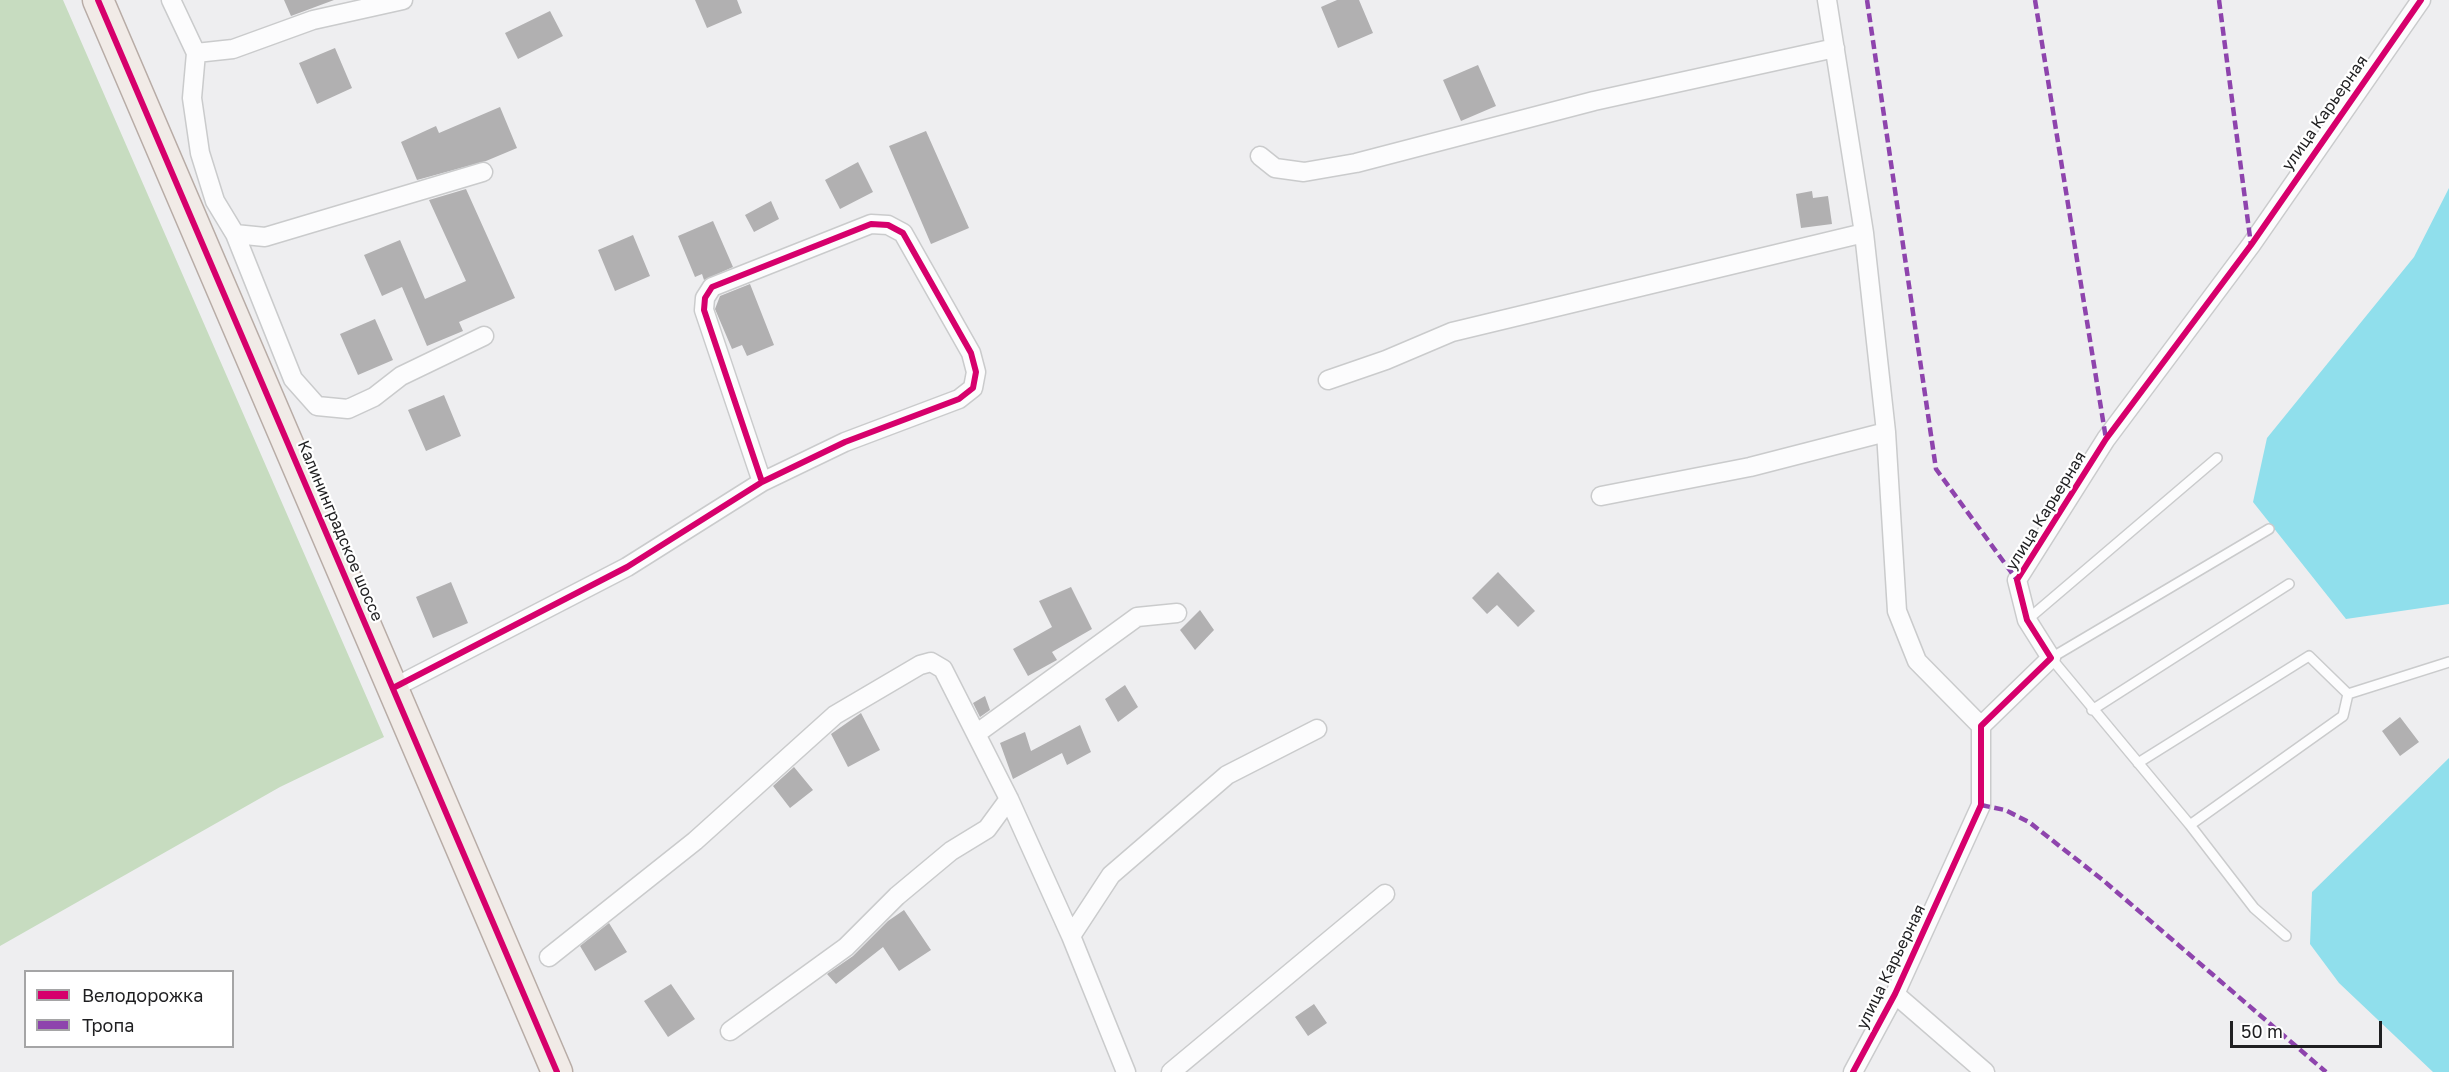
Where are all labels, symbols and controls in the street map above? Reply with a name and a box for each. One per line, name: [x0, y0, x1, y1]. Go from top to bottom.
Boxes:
street label: улица Карьерная: [2278, 52, 2372, 174]
street label: Калининградское шоссе: [293, 438, 387, 624]
street label: улица Карьерная: [2002, 448, 2090, 574]
street label: улица Карьерная: [1852, 901, 1930, 1033]
legend: [24, 970, 234, 1048]
text: Велодорожка: [82, 984, 203, 1006]
scale bar: [2233, 1009, 2384, 1047]
text: Тропа: [82, 1014, 134, 1036]
text: 50 m: [2241, 1020, 2283, 1042]

